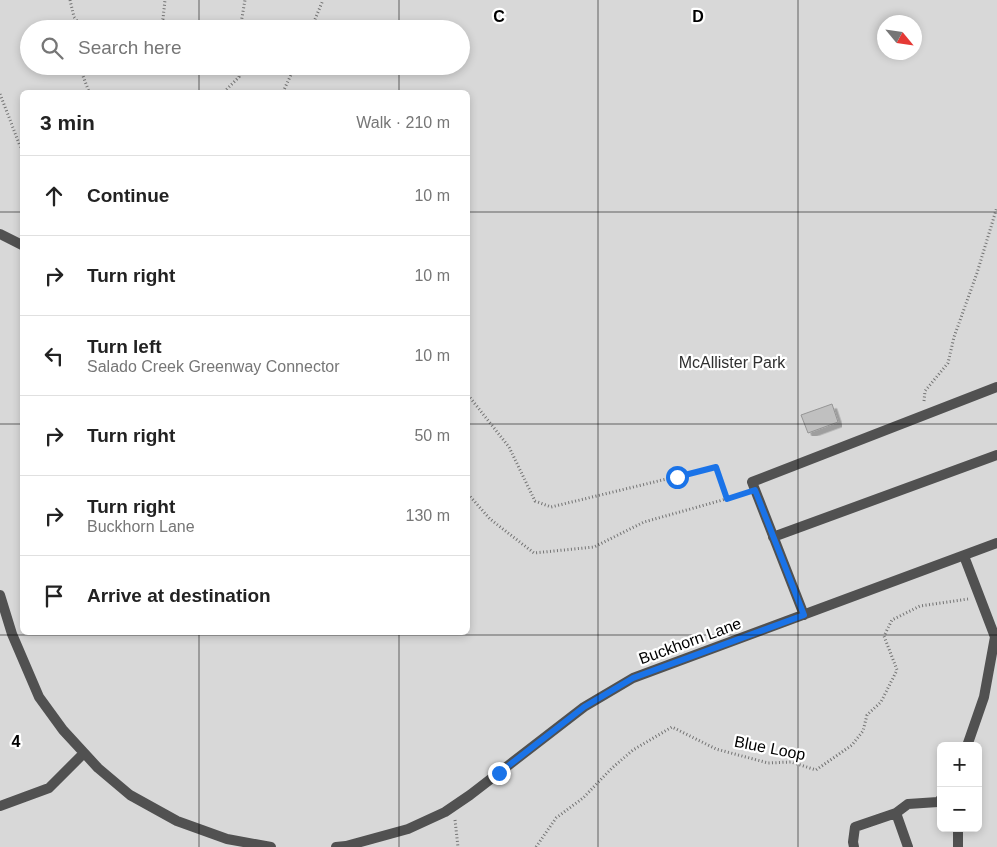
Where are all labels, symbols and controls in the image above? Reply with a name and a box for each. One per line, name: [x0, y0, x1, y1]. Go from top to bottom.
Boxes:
text: C: [493, 8, 505, 25]
text: D: [692, 8, 704, 25]
north arrow: [877, 15, 922, 60]
search box: [20, 20, 470, 75]
icon: search: [38, 34, 66, 62]
text: Search here: [78, 37, 182, 58]
text: 3 min: [40, 111, 95, 134]
text: Walk · 210 m: [356, 114, 450, 131]
icon: ahead: [40, 182, 68, 210]
text: Continue: [87, 185, 169, 206]
text: 10 m: [414, 187, 450, 204]
icon: right: [40, 262, 68, 290]
text: Turn right: [87, 265, 175, 286]
text: 10 m: [414, 267, 450, 284]
text: Turn left: [87, 336, 162, 357]
icon: left: [40, 342, 68, 370]
text: 10 m: [414, 347, 450, 364]
park label: McAllister Park: [679, 354, 786, 371]
text: Salado Creek Greenway Connector: [87, 358, 340, 375]
icon: right: [40, 422, 68, 450]
text: Turn right: [87, 425, 175, 446]
text: 50 m: [414, 427, 450, 444]
route start: [666, 466, 689, 489]
text: Turn right: [87, 496, 175, 517]
icon: right: [40, 502, 68, 530]
text: 130 m: [406, 507, 450, 524]
text: Buckhorn Lane: [87, 518, 195, 535]
icon: arrive: [40, 582, 68, 610]
text: Arrive at destination: [87, 585, 271, 606]
street label: Buckhorn Lane: [637, 615, 744, 667]
text: 4: [12, 733, 21, 750]
street label: Blue Loop: [733, 733, 807, 763]
map controls: [937, 742, 982, 832]
button: +: [937, 742, 982, 787]
route end: [488, 762, 511, 785]
button: −: [937, 787, 982, 832]

